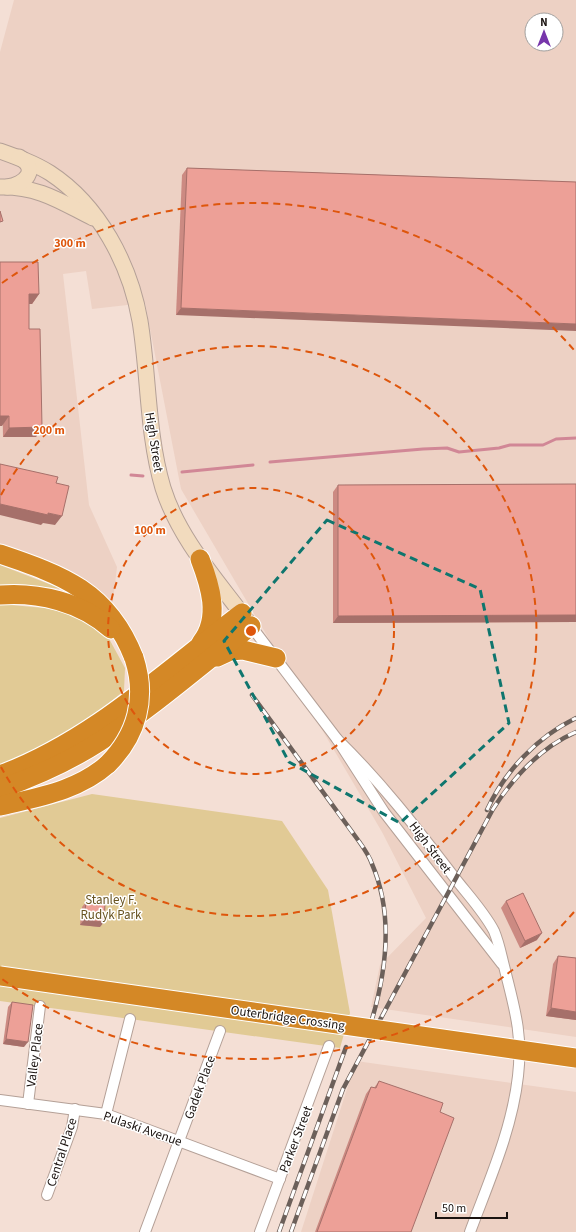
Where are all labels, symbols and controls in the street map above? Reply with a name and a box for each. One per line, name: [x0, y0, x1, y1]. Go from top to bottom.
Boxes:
north arrow: [524, 12, 564, 52]
text: N: [540, 15, 548, 30]
text: 300 m: [54, 235, 86, 252]
street label: High Street: [140, 411, 168, 474]
text: 200 m: [33, 422, 65, 439]
text: 100 m: [134, 522, 166, 539]
centre of rings: [244, 624, 258, 638]
street label: High Street: [405, 818, 456, 878]
park label: Stanley F. Rudyk Park: [80, 891, 142, 924]
street label: Outerbridge Crossing: [230, 1001, 346, 1035]
street label: Valley Place: [22, 1022, 48, 1088]
street label: Gadek Place: [180, 1053, 220, 1122]
street label: Parker Street: [275, 1103, 317, 1175]
street label: Pulaski Avenue: [101, 1107, 184, 1151]
street label: Central Place: [42, 1116, 82, 1189]
scale bar: [436, 1194, 507, 1220]
text: 50 m: [442, 1200, 466, 1217]

